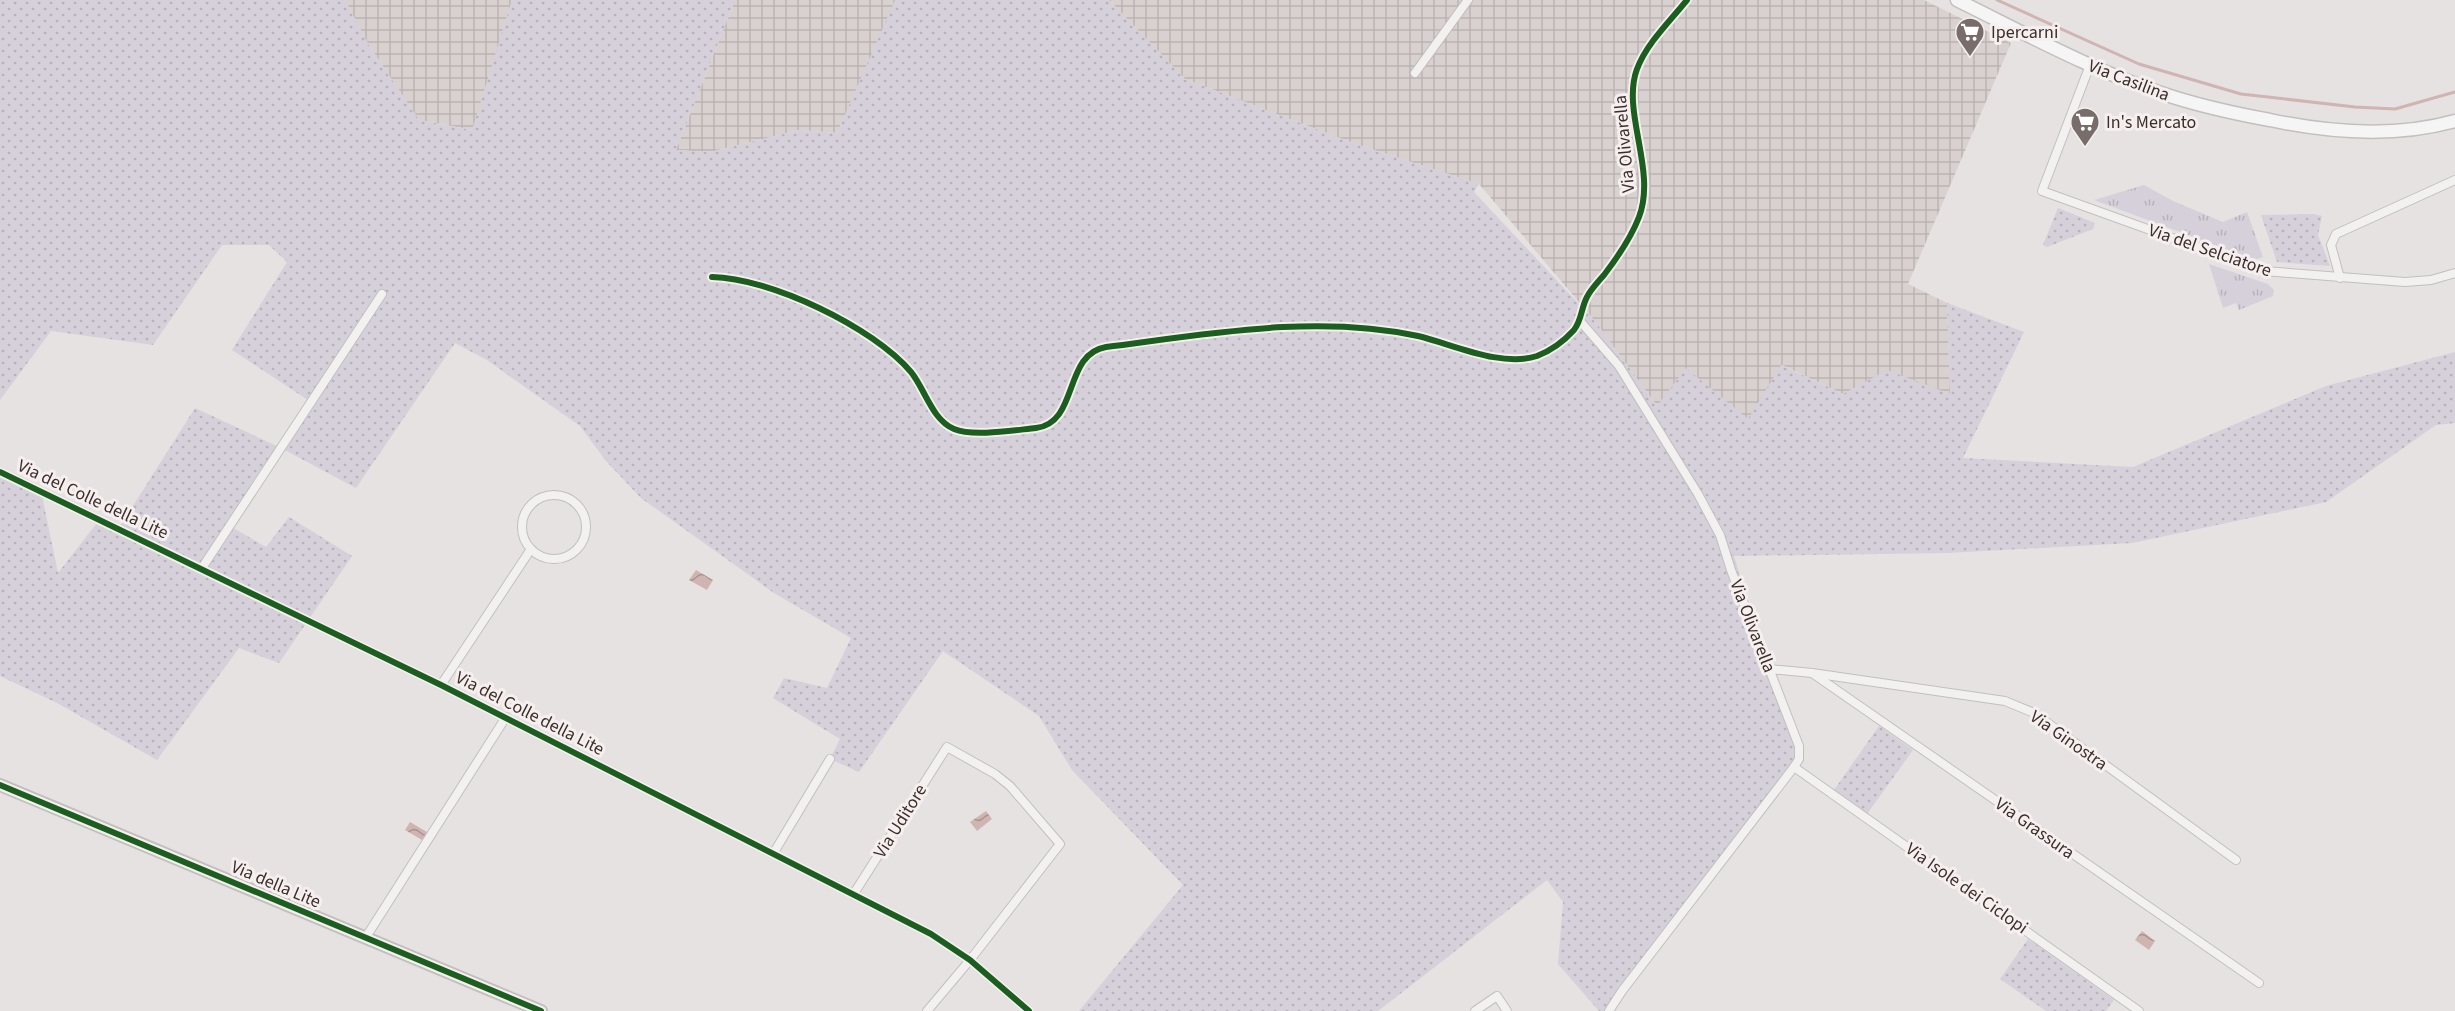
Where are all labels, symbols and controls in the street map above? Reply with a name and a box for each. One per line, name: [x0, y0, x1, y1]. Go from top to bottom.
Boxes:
supermarket icon: Ipercarni: [1954, 16, 1986, 58]
place label: Ipercarni: [1991, 20, 2058, 45]
street label: Via Casilina: [2084, 53, 2173, 107]
street label: Via Olivarella: [1608, 94, 1641, 194]
supermarket icon: In's Mercato: [2069, 106, 2101, 148]
place label: In's Mercato: [2106, 110, 2196, 135]
street label: Via del Selciatore: [2145, 218, 2275, 283]
street label: Via del Colle della Lite: [13, 453, 172, 545]
street label: Via Olivarella: [1723, 576, 1782, 676]
street label: Via del Colle della Lite: [451, 665, 609, 762]
street label: Via Ginostra: [2025, 704, 2113, 776]
street label: Via Uditore: [868, 779, 933, 863]
street label: Via Grassura: [1990, 792, 2080, 865]
street label: Via Isole dei Ciclopi: [1901, 837, 2033, 940]
street label: Via della Lite: [227, 854, 325, 915]

